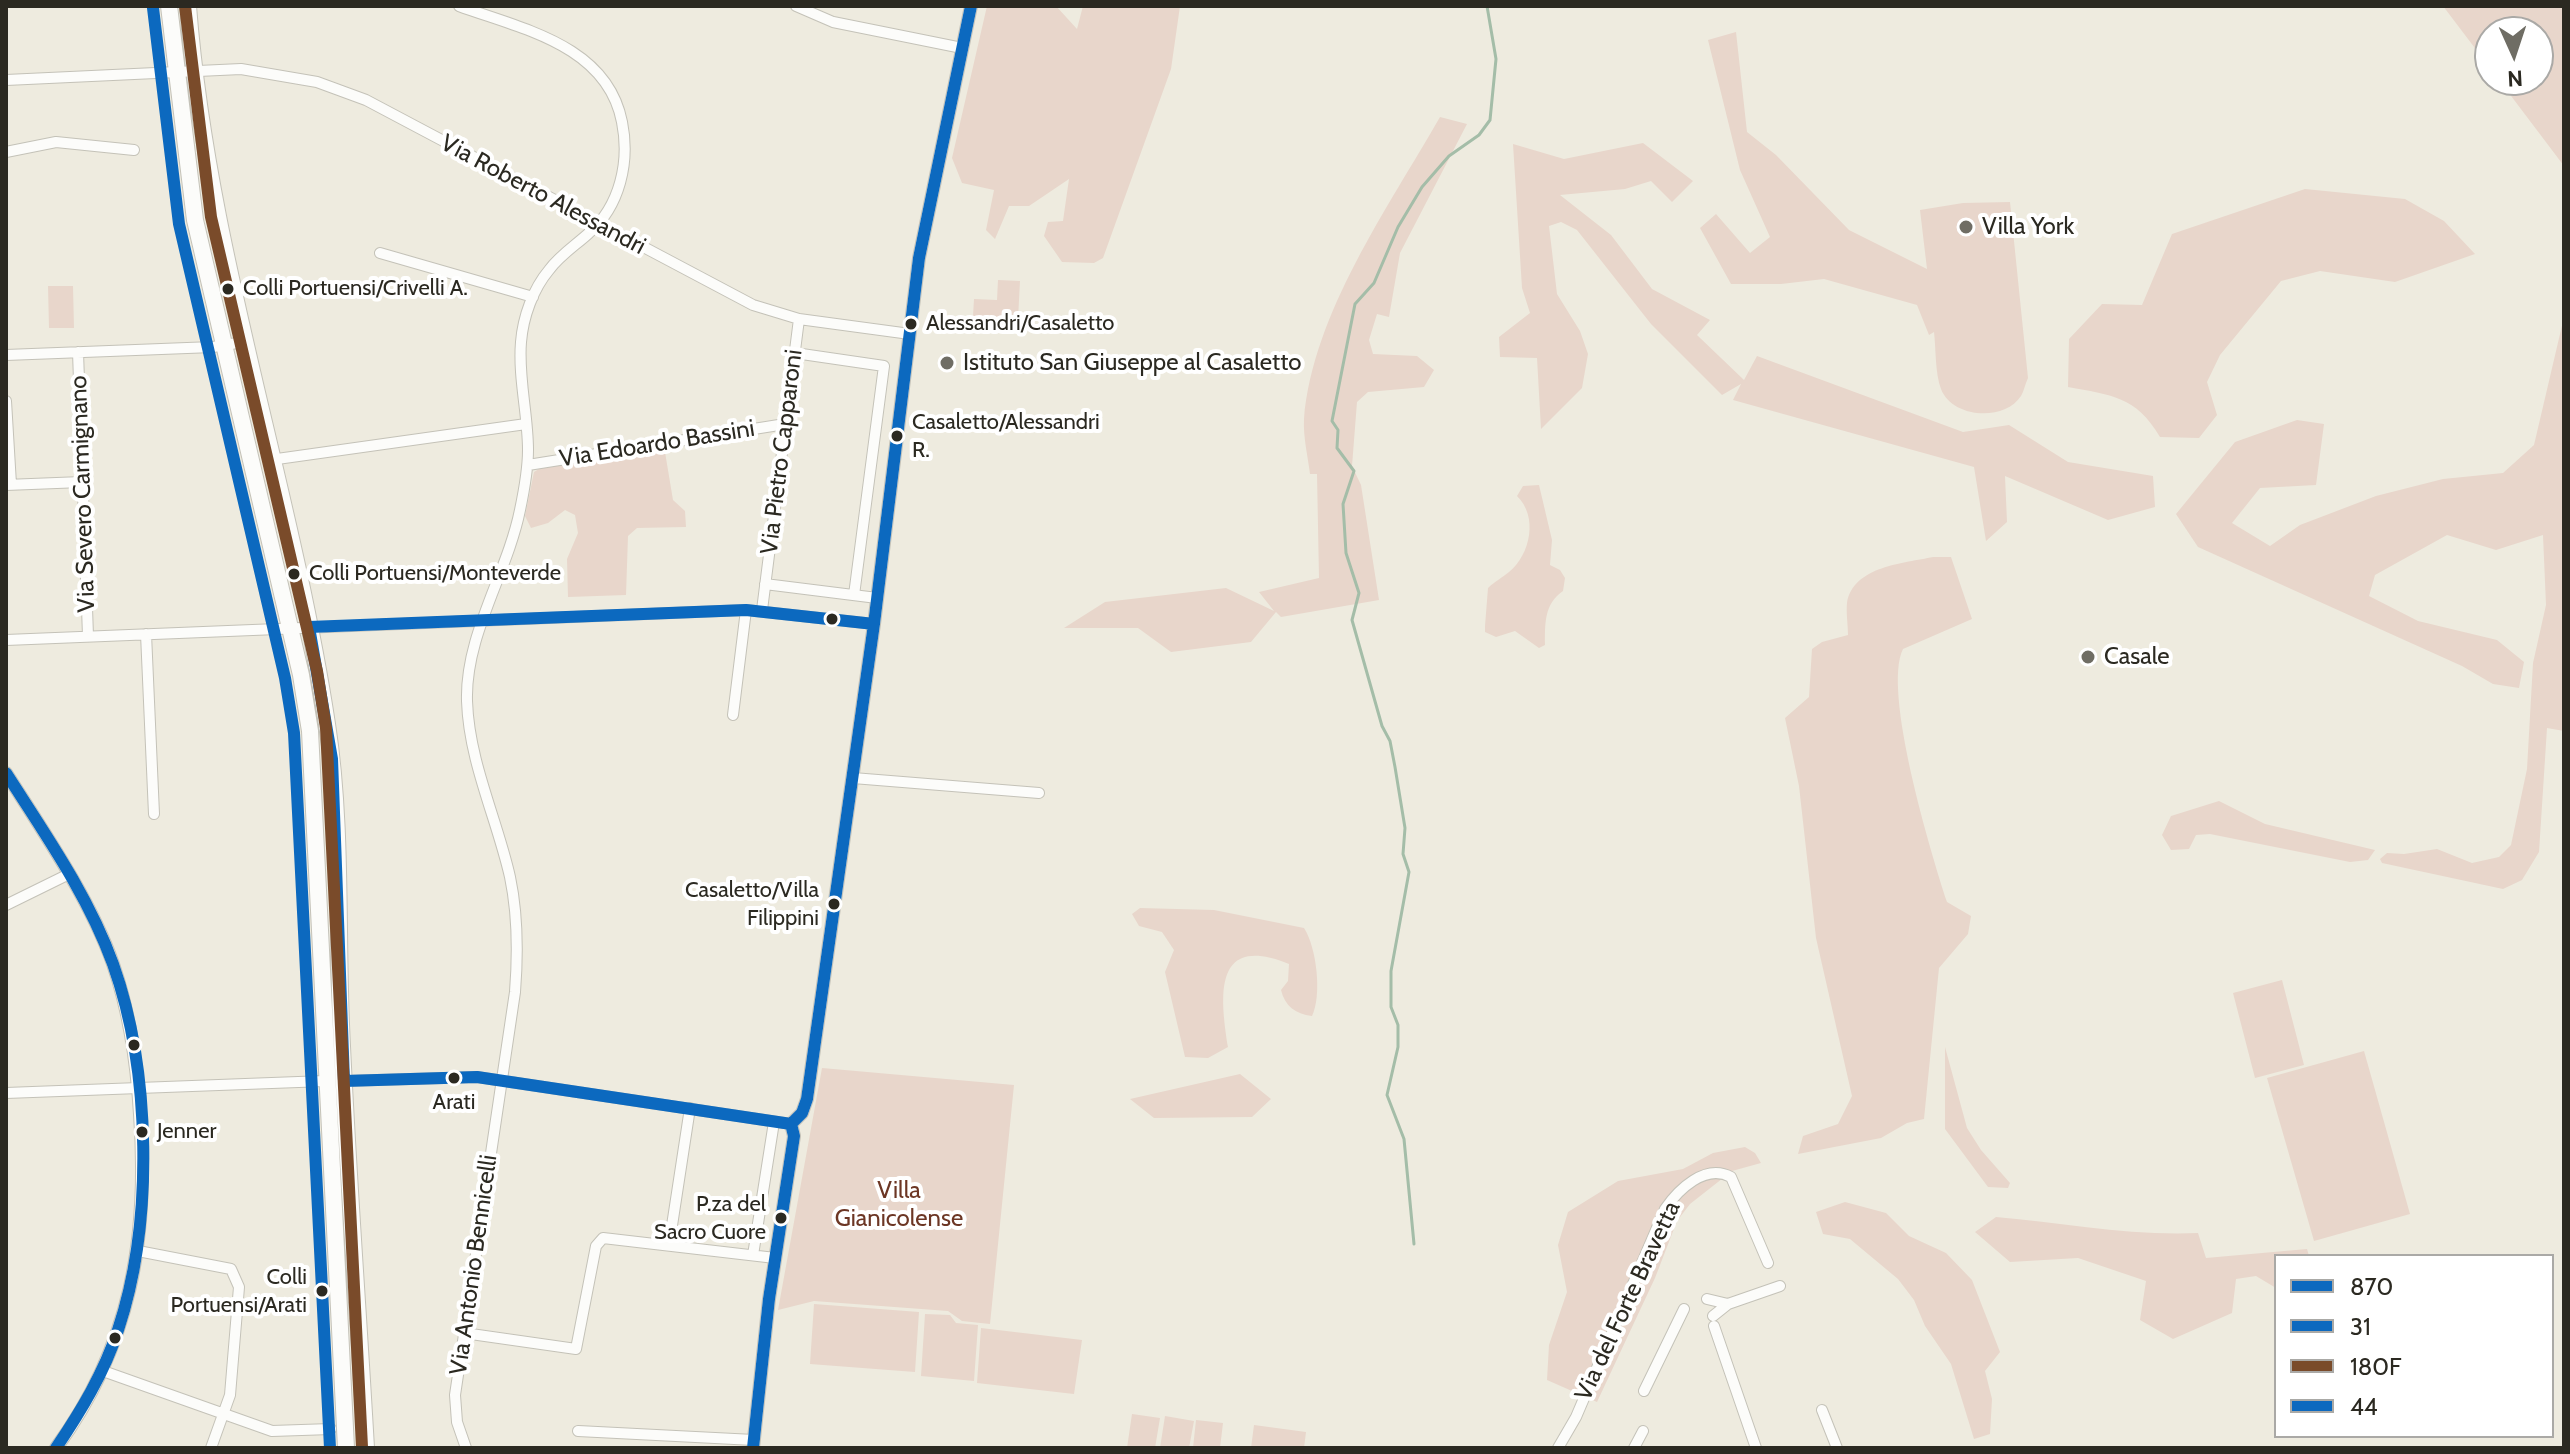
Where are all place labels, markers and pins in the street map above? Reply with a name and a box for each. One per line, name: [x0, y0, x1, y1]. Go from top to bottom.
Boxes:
place label: Villa York: [1982, 213, 2074, 241]
marker: Villa York: [1957, 218, 1975, 236]
place label: Colli Portuensi/Crivelli A.: [243, 276, 468, 302]
marker: Colli Portuensi/Crivelli A.: [220, 281, 236, 297]
place label: Alessandri/Casaletto: [926, 311, 1114, 337]
marker: Alessandri/Casaletto: [903, 316, 919, 332]
place label: Istituto San Giuseppe al Casaletto: [963, 349, 1301, 377]
marker: Istituto San Giuseppe al Casaletto: [938, 354, 956, 372]
place label: Casaletto/Alessandri R.: [912, 410, 1100, 462]
marker: Casaletto/Alessandri R.: [889, 428, 905, 444]
place label: Colli Portuensi/Monteverde: [309, 561, 561, 587]
marker: Colli Portuensi/Monteverde: [286, 566, 302, 582]
unlabelled marker: [824, 611, 840, 627]
place label: Casale: [2104, 643, 2170, 671]
marker: Casale: [2079, 648, 2097, 666]
place label: Casaletto/Villa Filippini: [685, 878, 819, 930]
marker: Casaletto/Villa Filippini: [826, 896, 842, 912]
unlabelled marker: [126, 1037, 142, 1053]
marker: Arati: [446, 1070, 462, 1086]
place label: Arati: [433, 1090, 475, 1116]
place label: Jenner: [157, 1119, 216, 1145]
marker: Jenner: [134, 1124, 150, 1140]
place label: P.za del Sacro Cuore: [654, 1192, 766, 1244]
marker: P.za del Sacro Cuore: [773, 1210, 789, 1226]
place label: Colli Portuensi/Arati: [171, 1265, 307, 1316]
marker: Colli Portuensi/Arati: [314, 1283, 330, 1299]
unlabelled marker: [107, 1330, 123, 1346]

